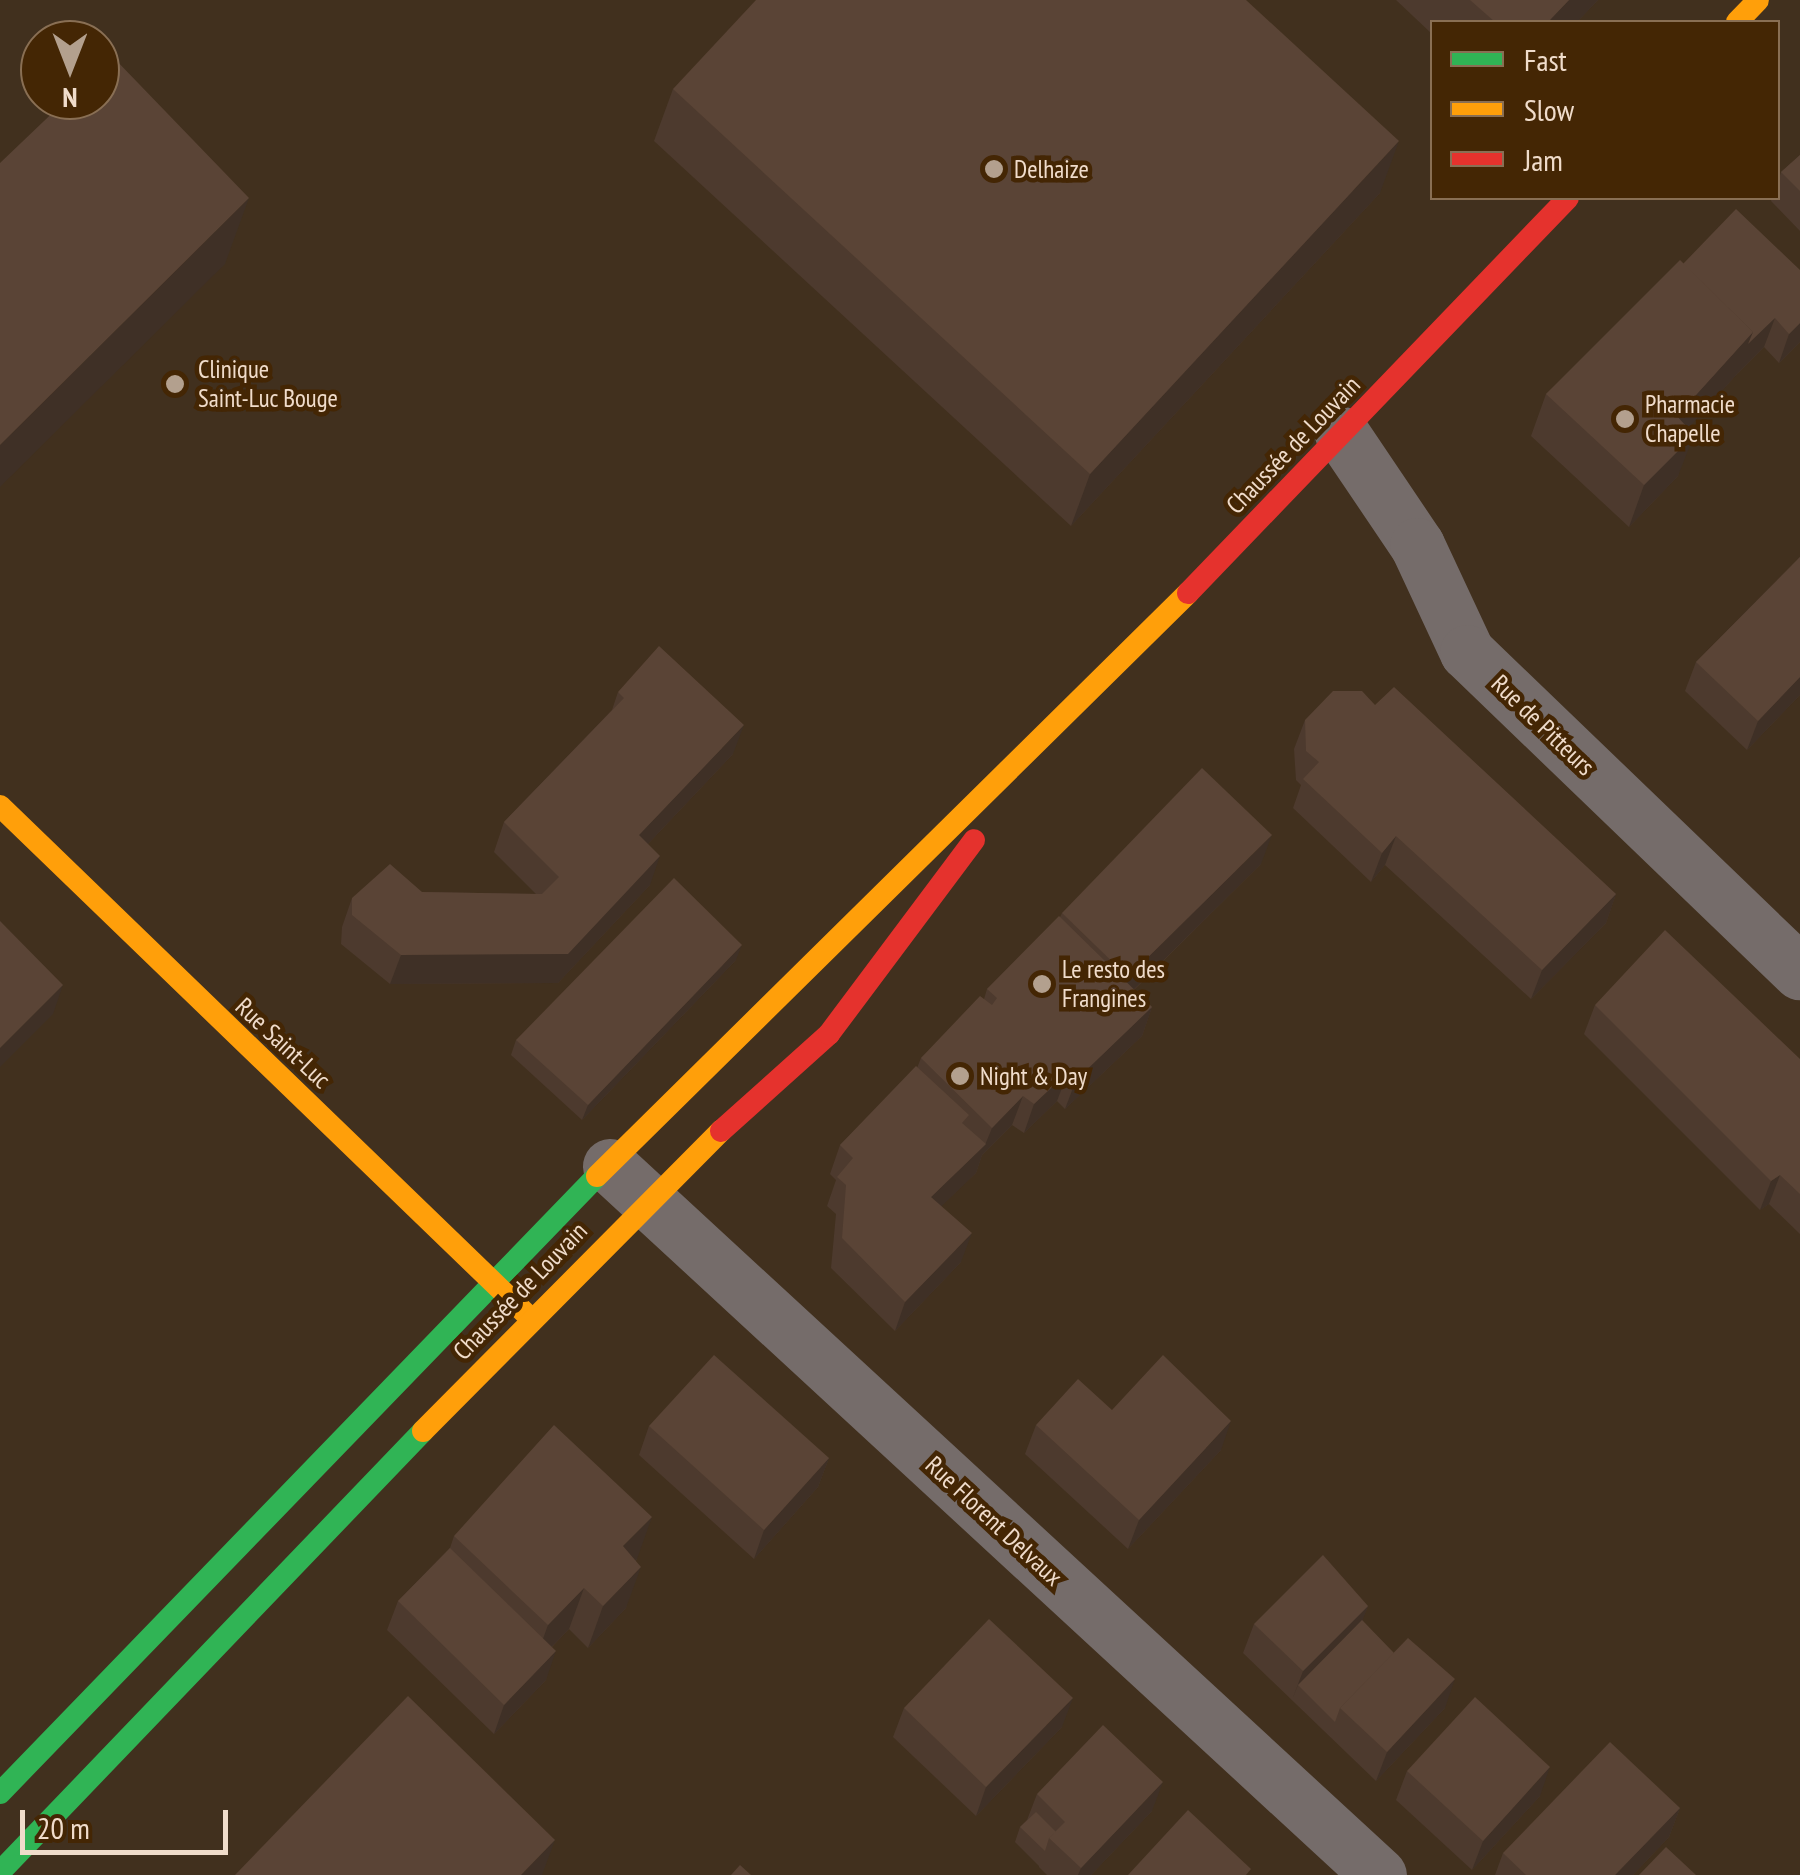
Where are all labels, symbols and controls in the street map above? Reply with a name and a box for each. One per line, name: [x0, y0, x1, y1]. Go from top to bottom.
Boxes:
north arrow: [20, 20, 120, 120]
legend: [1430, 20, 1780, 200]
text: Fast: [1524, 40, 1567, 79]
text: N: [62, 80, 78, 117]
text: Slow: [1524, 90, 1574, 129]
text: Jam: [1524, 140, 1563, 179]
place label: Delhaize: [1014, 154, 1089, 184]
marker: Delhaize: [983, 158, 1005, 180]
place label: Clinique Saint-Luc Bouge: [198, 355, 338, 414]
street label: Chaussée de Louvain: [1220, 370, 1366, 520]
marker: Clinique Saint-Luc Bouge: [162, 371, 188, 397]
place label: Pharmacie Chapelle: [1645, 390, 1735, 449]
marker: Pharmacie Chapelle: [1614, 408, 1636, 430]
street label: Rue de Pitteurs: [1485, 668, 1601, 782]
place label: Le resto des Frangines: [1062, 955, 1165, 1014]
marker: Le resto des Frangines: [1031, 973, 1053, 995]
street label: Rue Saint-Luc: [229, 991, 337, 1095]
place label: Night & Day: [980, 1061, 1087, 1091]
marker: Night & Day: [949, 1065, 971, 1087]
street label: Chaussée de Louvain: [447, 1216, 593, 1366]
street label: Rue Florent Delvaux: [919, 1450, 1069, 1592]
scale bar: [25, 1790, 232, 1852]
text: 20 m: [37, 1808, 90, 1847]

